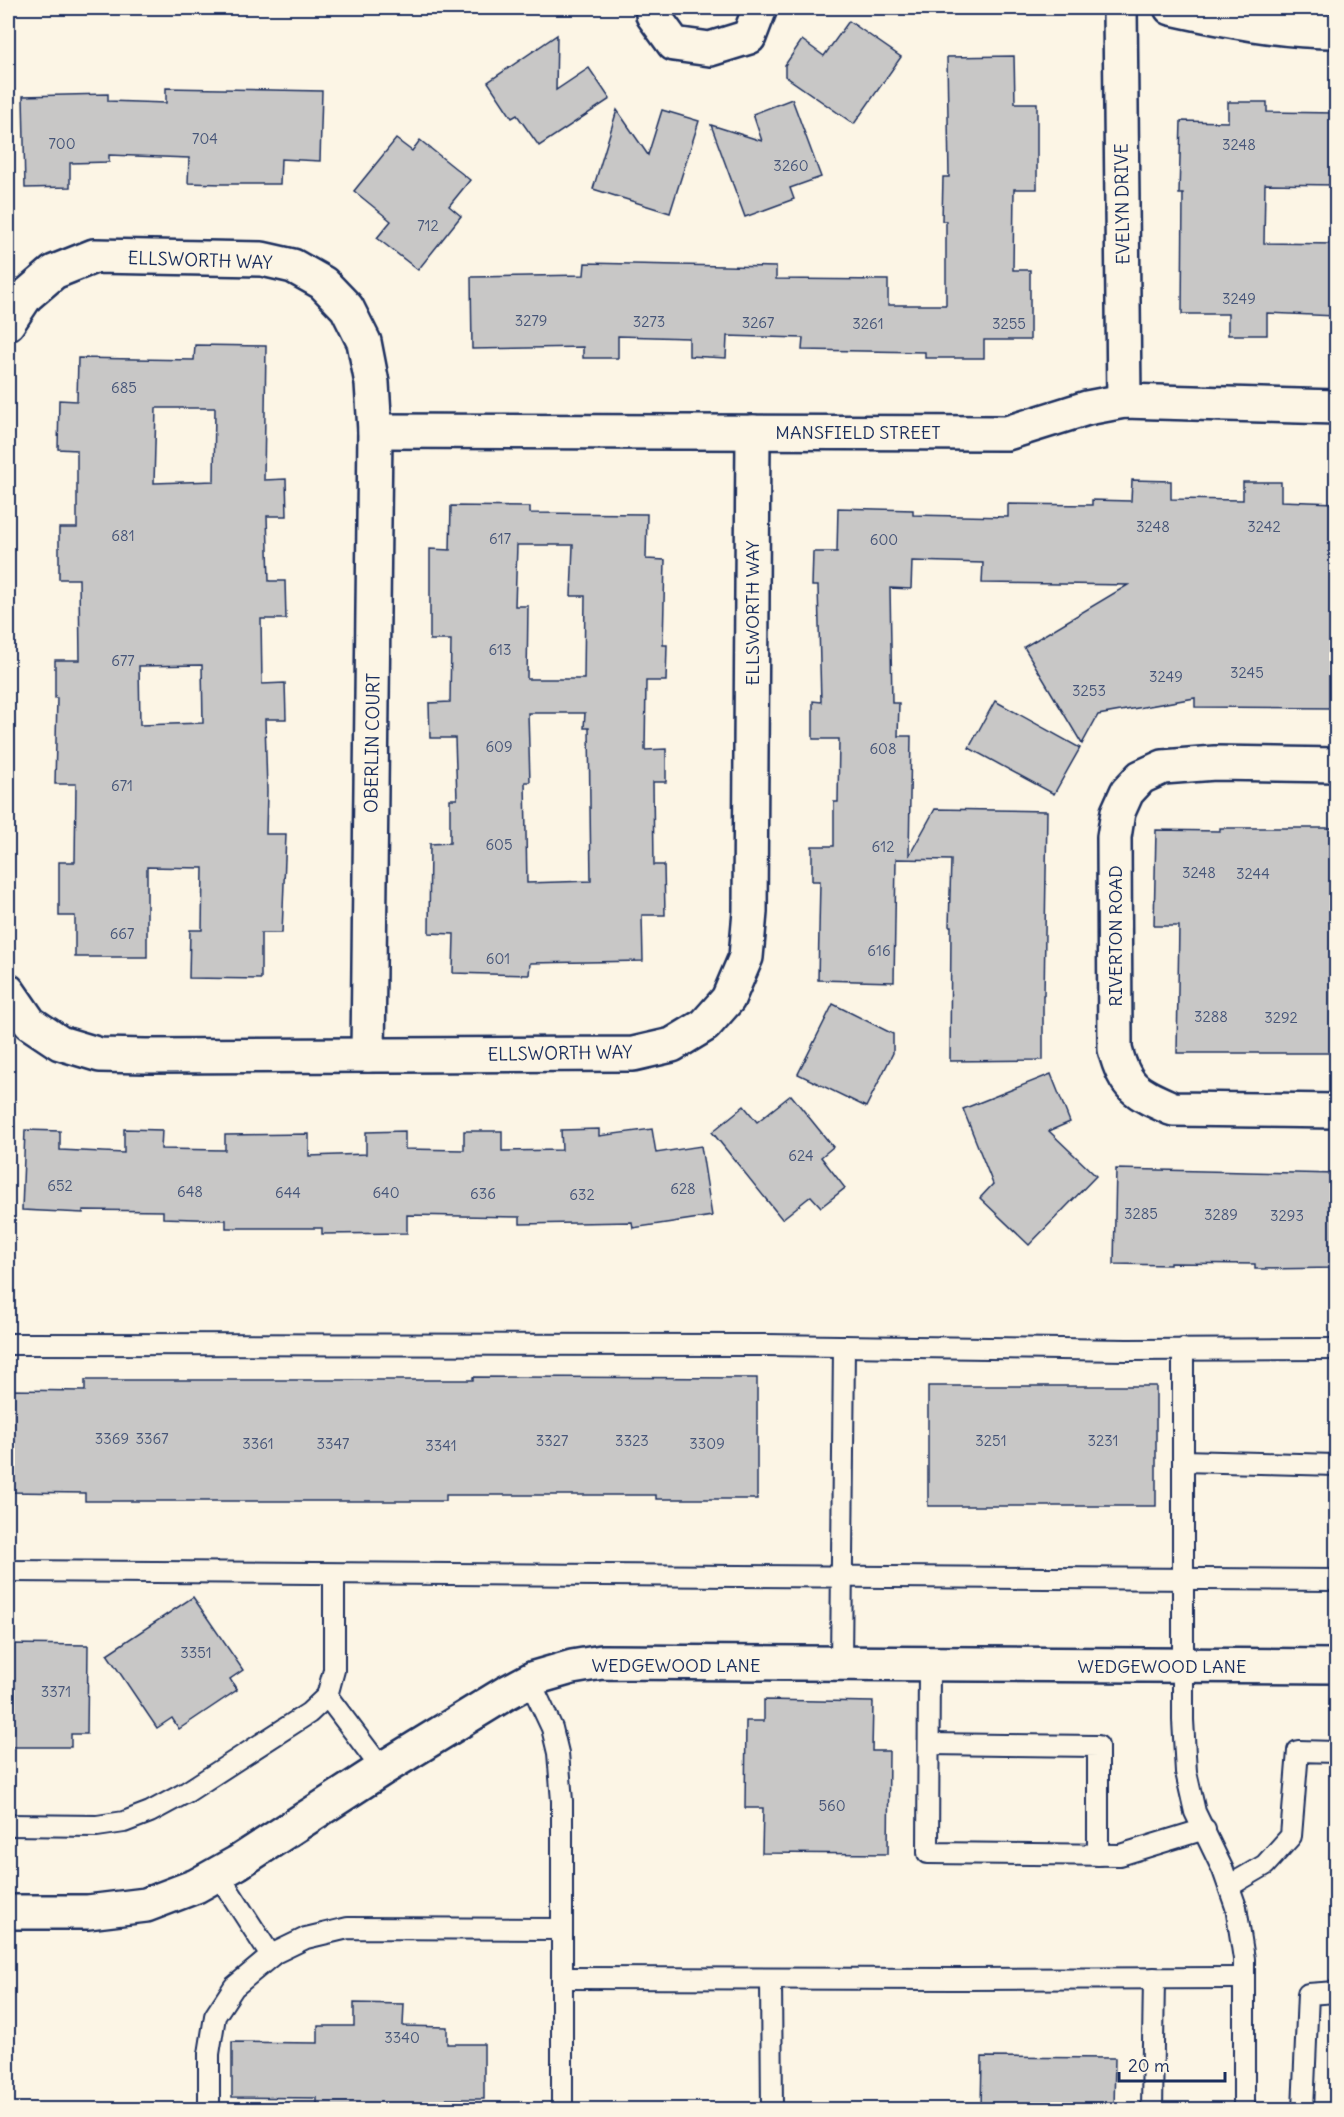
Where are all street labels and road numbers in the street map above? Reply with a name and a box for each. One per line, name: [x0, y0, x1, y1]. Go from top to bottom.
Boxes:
street label: EVELYN DRIVE: [1109, 143, 1135, 265]
street label: ELLSWORTH WAY: [127, 246, 273, 274]
street label: MANSFIELD STREET: [775, 421, 941, 444]
street label: ELLSWORTH WAY: [741, 541, 764, 685]
street label: OBERLIN COURT: [359, 673, 385, 813]
street label: RIVERTON ROAD: [1104, 865, 1127, 1007]
street label: ELLSWORTH WAY: [487, 1040, 633, 1066]
street label: WEDGEWOOD LANE: [592, 1654, 760, 1677]
street label: WEDGEWOOD LANE: [1078, 1655, 1246, 1678]

